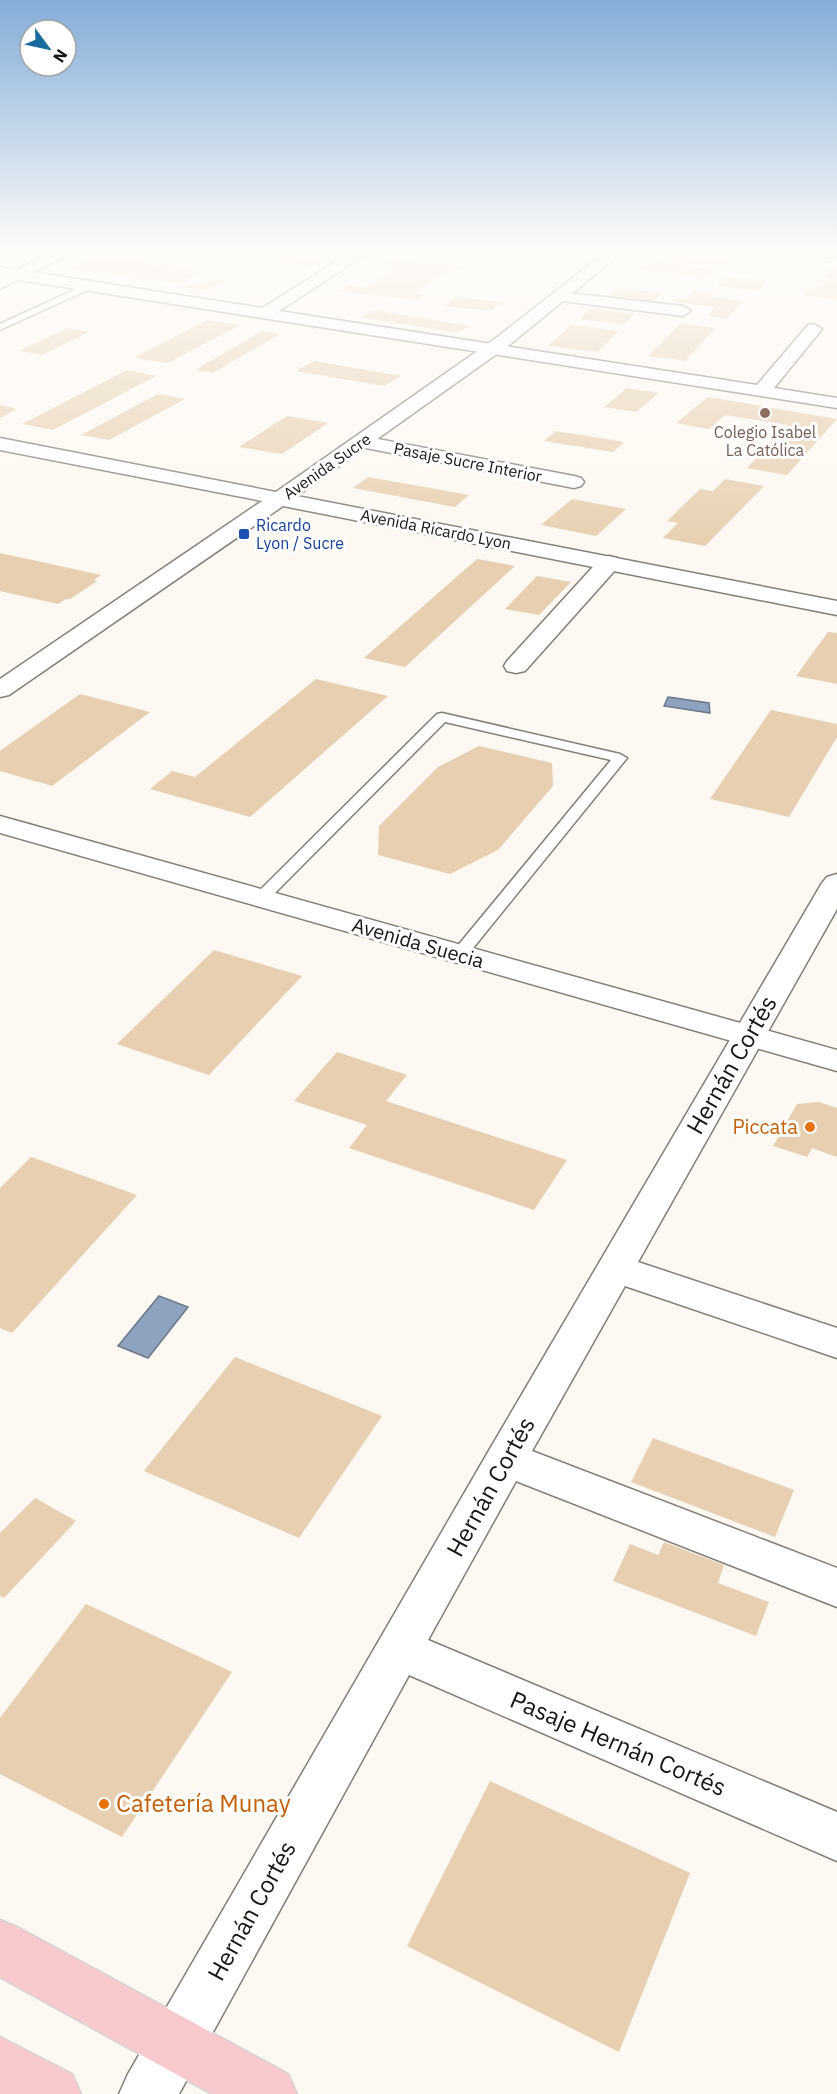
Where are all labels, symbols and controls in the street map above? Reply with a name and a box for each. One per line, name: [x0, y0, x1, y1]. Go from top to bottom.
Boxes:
north arrow: [18, 18, 78, 78]
text: N: [49, 46, 72, 66]
marker: Colegio Isabel La Católica: [758, 406, 772, 420]
place label: Colegio Isabel La Católica: [714, 422, 816, 460]
street label: Avenida Sucre: [279, 428, 375, 503]
street label: Pasaje Sucre Interior: [392, 438, 544, 486]
street label: Avenida Ricardo Lyon: [359, 505, 513, 553]
place label: Ricardo Lyon / Sucre: [256, 515, 344, 553]
marker: Ricardo Lyon / Sucre: [237, 527, 251, 541]
street label: Avenida Suecia: [349, 911, 488, 974]
street label: Hernán Cortés: [678, 989, 784, 1140]
place label: Piccata: [733, 1113, 798, 1140]
marker: Piccata: [803, 1120, 817, 1134]
street label: Hernán Cortés: [439, 1411, 542, 1562]
street label: Pasaje Hernán Cortés: [506, 1683, 731, 1803]
place label: Cafetería Munay: [116, 1787, 291, 1819]
marker: Cafetería Munay: [97, 1797, 111, 1811]
street label: Hernán Cortés: [200, 1835, 303, 1986]

